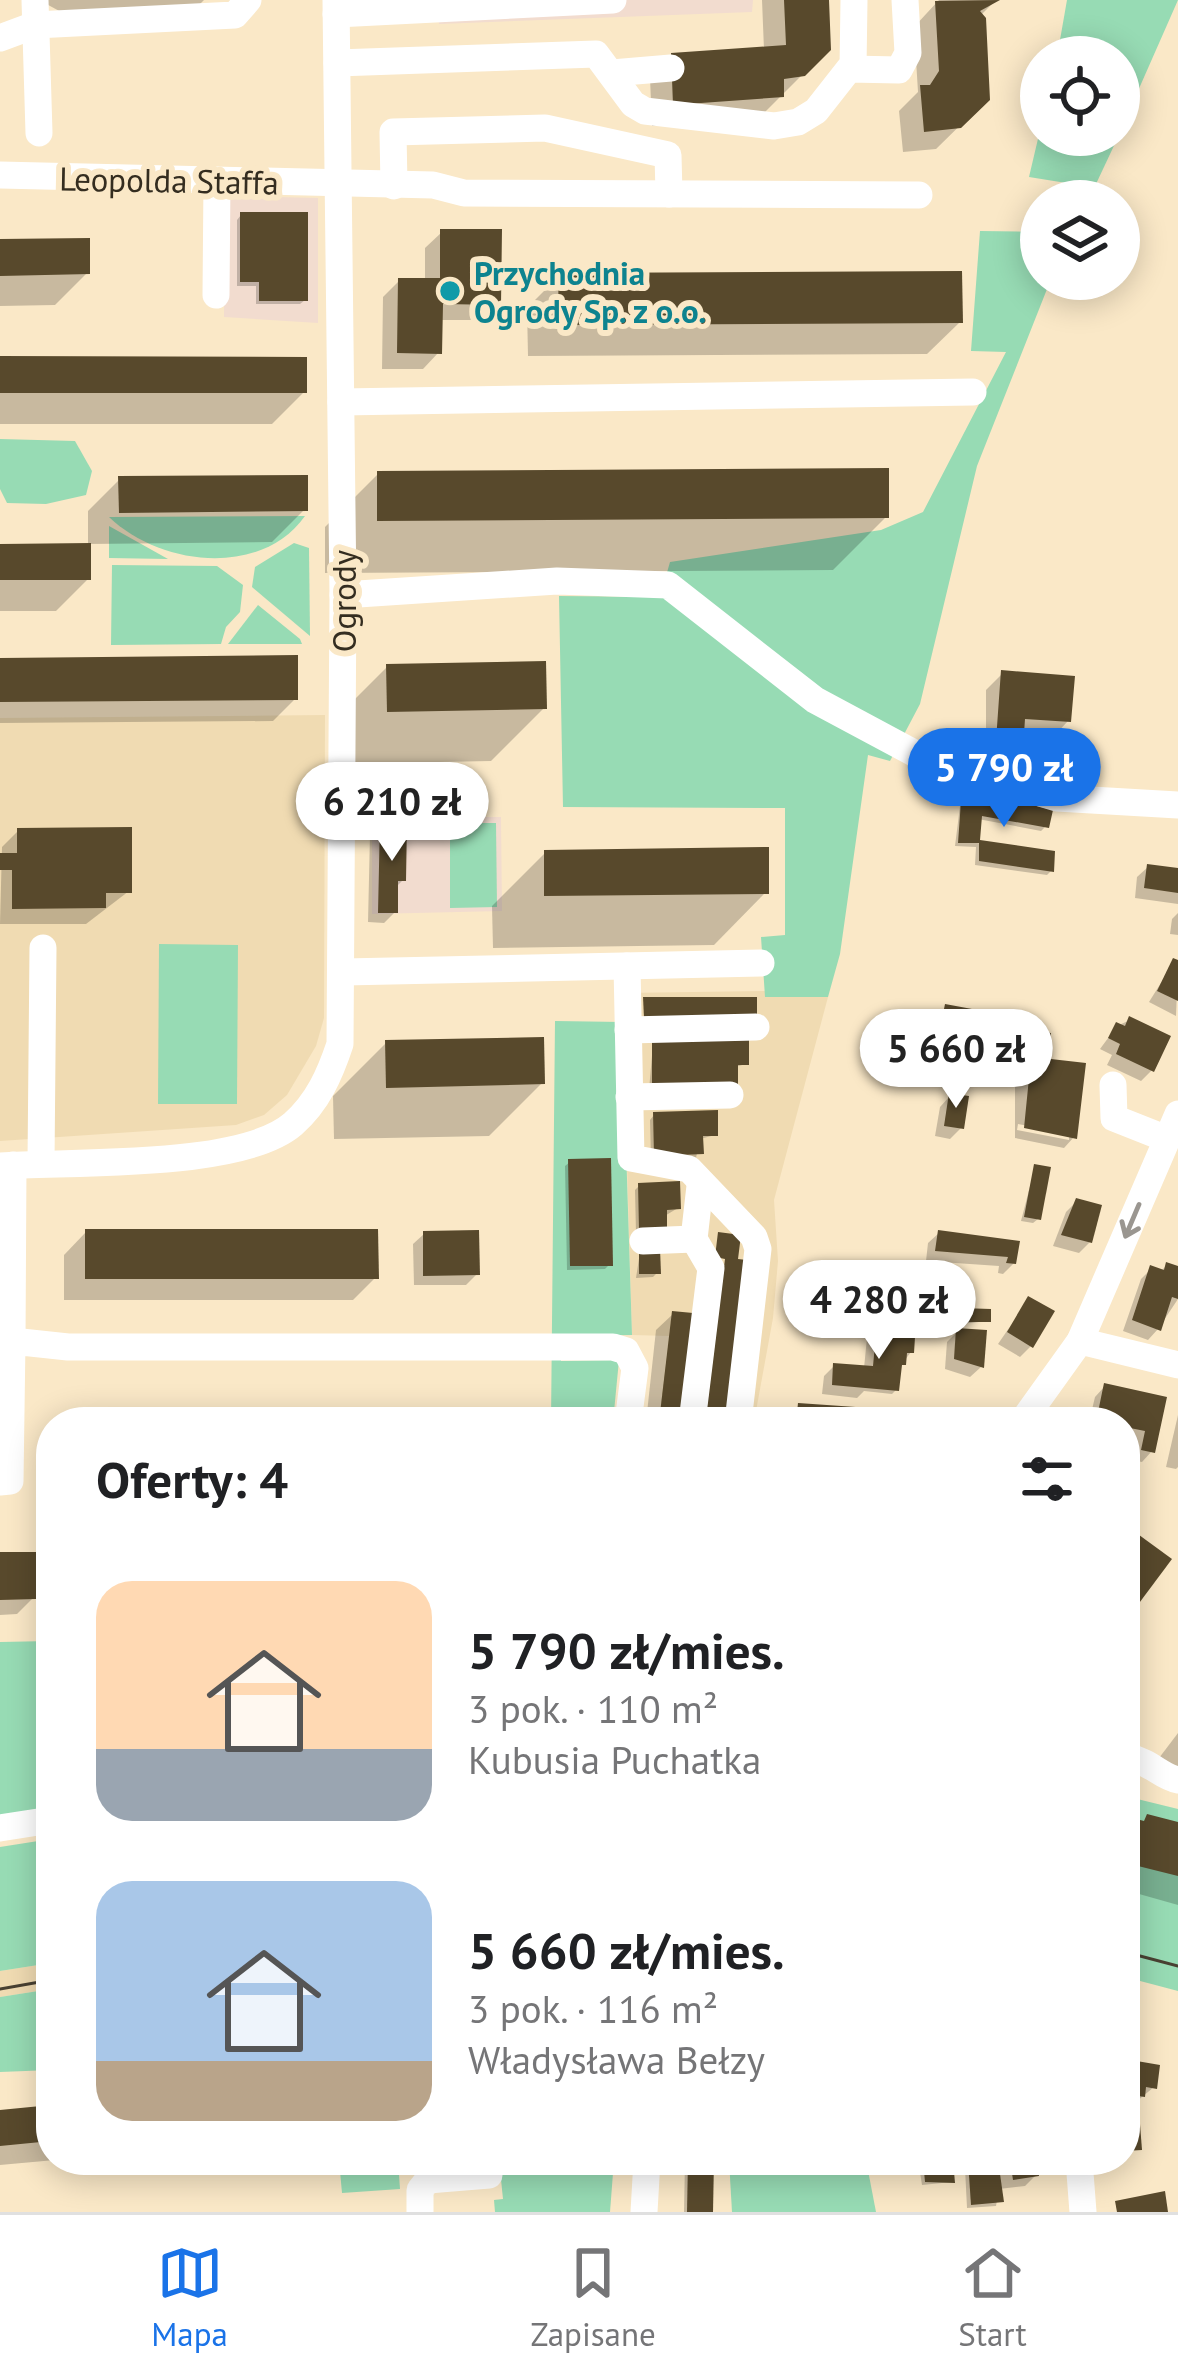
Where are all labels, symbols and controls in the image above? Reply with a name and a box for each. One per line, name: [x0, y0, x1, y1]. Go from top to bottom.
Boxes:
map controls: [1020, 36, 1140, 300]
button: locate: [1020, 36, 1140, 156]
street label: Leopolda Staffa: [59, 157, 279, 203]
button: layers: [1020, 180, 1140, 300]
place label: Przychodnia Ogrody Sp. z o.o.: [474, 251, 707, 332]
marker: Przychodnia Ogrody Sp. z o.o.: [437, 278, 463, 304]
street label: Ogrody: [322, 549, 365, 652]
pin: 5 790 zł: [880, 728, 1128, 830]
text: 5 790 zł: [935, 741, 1073, 792]
pin: 6 210 zł: [268, 762, 516, 864]
text: 6 210 zł: [323, 775, 461, 826]
pin: 5 660 zł: [832, 1009, 1080, 1111]
text: 5 660 zł: [887, 1022, 1025, 1073]
one-way arrow: [1120, 1202, 1141, 1239]
pin: 4 280 zł: [755, 1260, 1003, 1362]
text: 4 280 zł: [810, 1273, 948, 1324]
text: Oferty: 4: [96, 1446, 288, 1512]
icon: filters: [1014, 1446, 1080, 1512]
text: 5 790 zł/mies.: [468, 1617, 785, 1683]
icon: home: [192, 1629, 336, 1773]
text: 3 pok. · 110 m²: [468, 1683, 718, 1734]
text: Kubusia Puchatka: [468, 1734, 761, 1785]
text: 5 660 zł/mies.: [468, 1917, 785, 1983]
icon: home: [192, 1929, 336, 2073]
text: 3 pok. · 116 m²: [468, 1983, 718, 2034]
text: Władysława Bełzy: [468, 2034, 765, 2085]
tab: Mapa: [151, 2240, 228, 2355]
tab: Zapisane: [530, 2240, 656, 2355]
tab: Start: [958, 2240, 1027, 2355]

